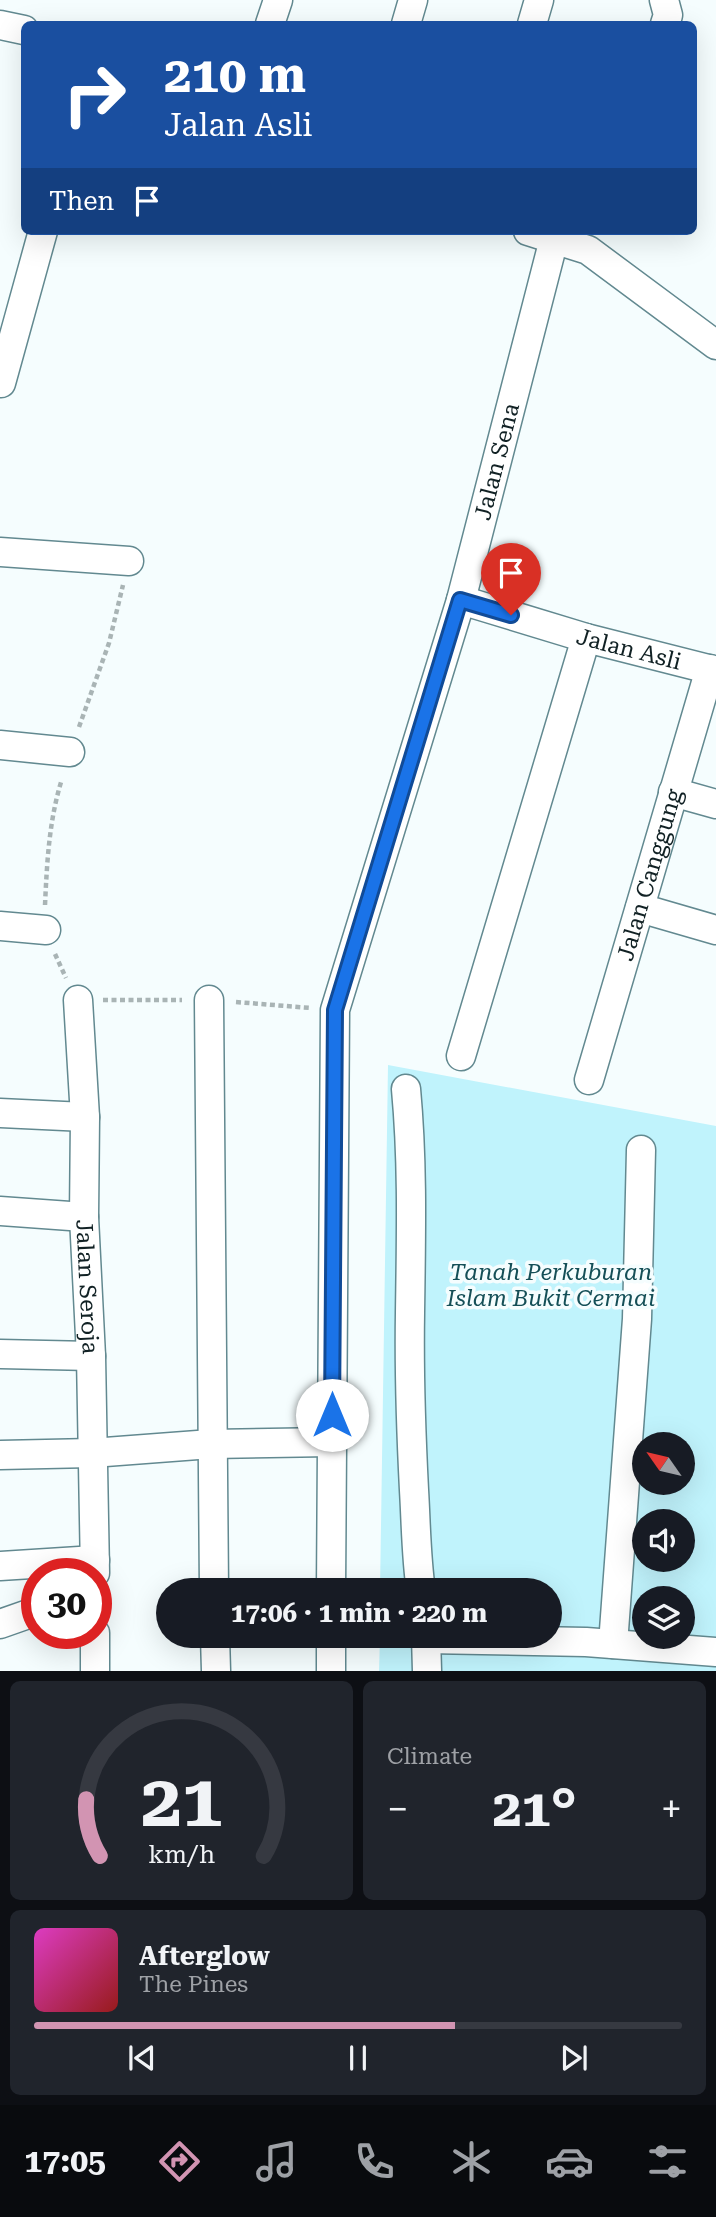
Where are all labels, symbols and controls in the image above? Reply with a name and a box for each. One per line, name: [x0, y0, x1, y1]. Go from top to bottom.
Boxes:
text: 210 m: [164, 47, 306, 104]
icon: right: [49, 49, 140, 140]
text: Jalan Asli: [164, 106, 313, 144]
icon: arrive: [128, 182, 166, 220]
text: Then: [49, 186, 114, 216]
street label: Jalan Sena: [469, 400, 525, 523]
pin: [481, 543, 541, 615]
icon: arrive: [492, 554, 530, 592]
street label: Jalan Asli: [573, 622, 684, 675]
street label: Jalan Canggung: [611, 786, 687, 964]
street label: Jalan Seroja: [71, 1219, 104, 1355]
park label: Tanah Perkuburan Islam Bukit Cermai: [446, 1259, 655, 1312]
position arrow: [295, 1378, 369, 1452]
north arrow: [632, 1432, 695, 1494]
map controls: [632, 1432, 695, 1649]
button: sound: [632, 1509, 695, 1572]
speed limit sign: 30: [21, 1558, 112, 1649]
button: layers: [632, 1586, 695, 1649]
text: 17:06 · 1 min · 220 m: [231, 1598, 487, 1628]
text: Climate: [387, 1743, 472, 1770]
text: 21: [141, 1760, 222, 1845]
text: 21°: [492, 1778, 577, 1839]
text: −: [387, 1787, 408, 1831]
text: +: [661, 1787, 682, 1831]
text: km/h: [148, 1840, 215, 1869]
text: Afterglow: [139, 1941, 270, 1971]
text: The Pines: [139, 1971, 248, 1998]
icon: previous: [123, 2039, 161, 2077]
icon: pause: [339, 2039, 377, 2077]
icon: next: [555, 2039, 593, 2077]
icon: directions: [155, 2137, 204, 2186]
icon: music: [252, 2137, 301, 2186]
icon: phone: [350, 2137, 399, 2186]
icon: climate: [447, 2137, 496, 2186]
icon: car: [545, 2137, 594, 2186]
icon: filters: [643, 2137, 692, 2186]
text: 17:05: [24, 2142, 106, 2180]

